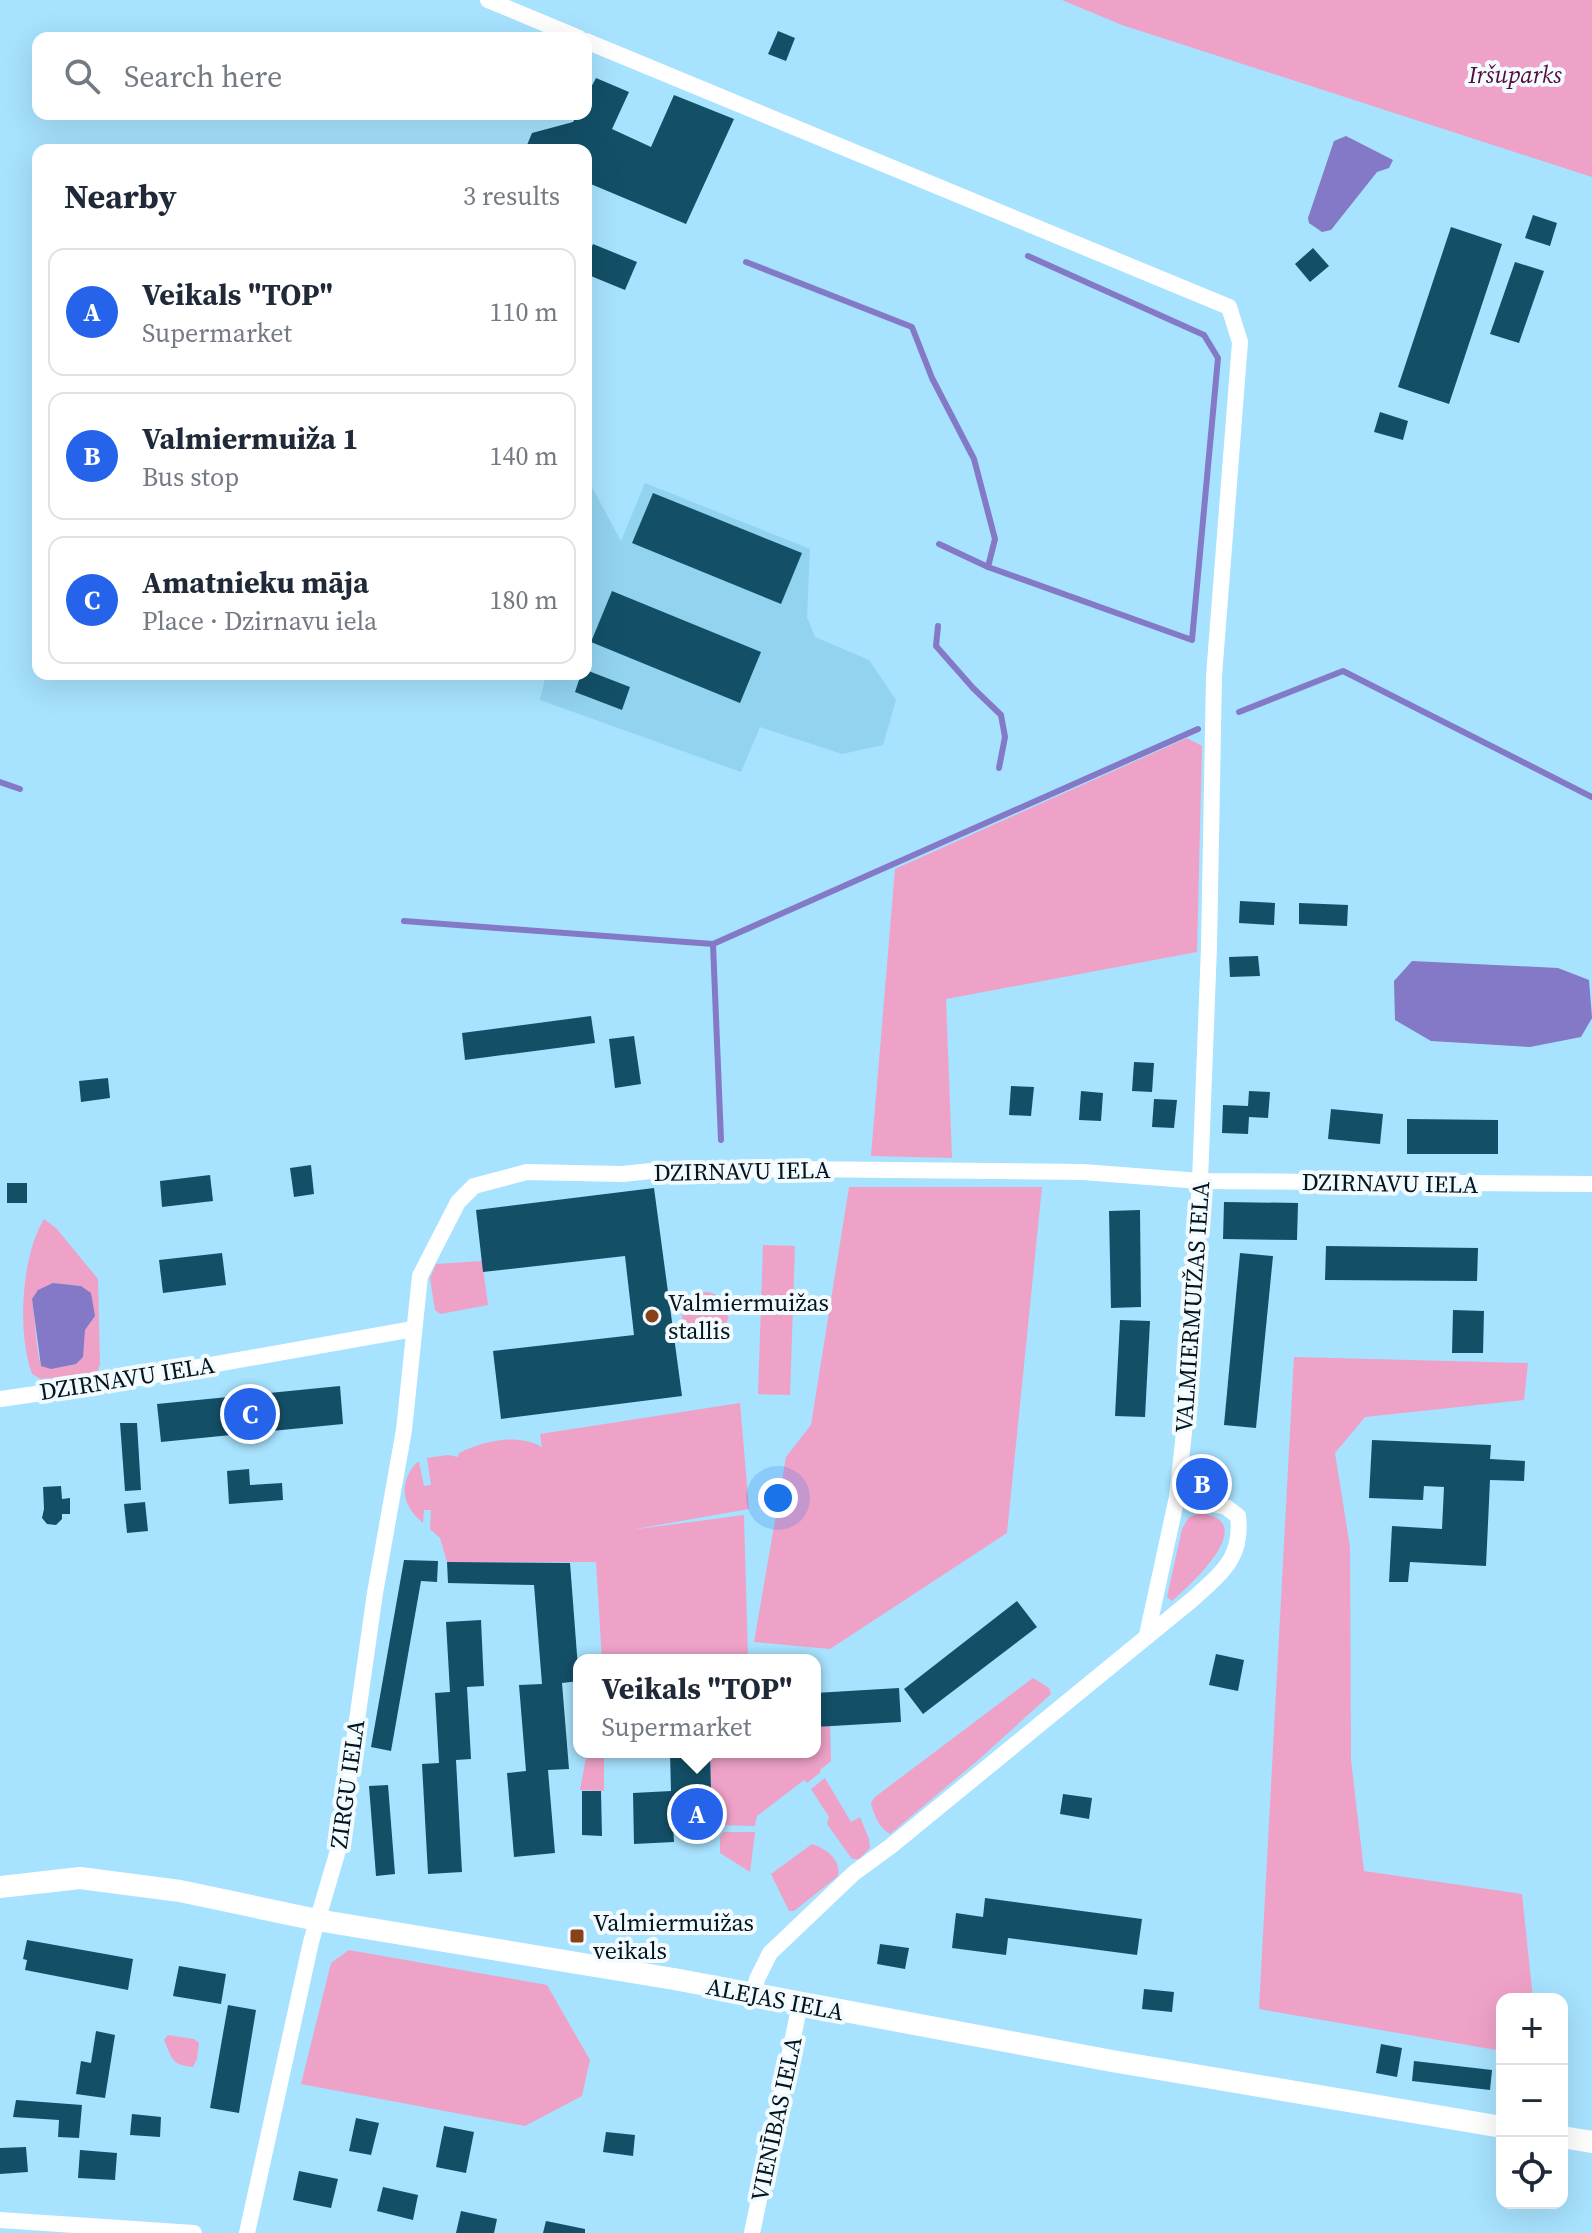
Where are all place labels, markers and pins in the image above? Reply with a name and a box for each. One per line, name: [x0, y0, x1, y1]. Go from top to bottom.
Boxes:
place label: Valmiermuižas stallis: [668, 1286, 829, 1347]
marker: Valmiermuižas stallis: [643, 1307, 661, 1325]
pin: C: [224, 1384, 276, 1444]
pin: B: [1176, 1454, 1228, 1514]
pin: A: [671, 1784, 723, 1844]
place label: Valmiermuižas veikals: [593, 1906, 754, 1967]
marker: Valmiermuižas veikals: [568, 1927, 586, 1945]

